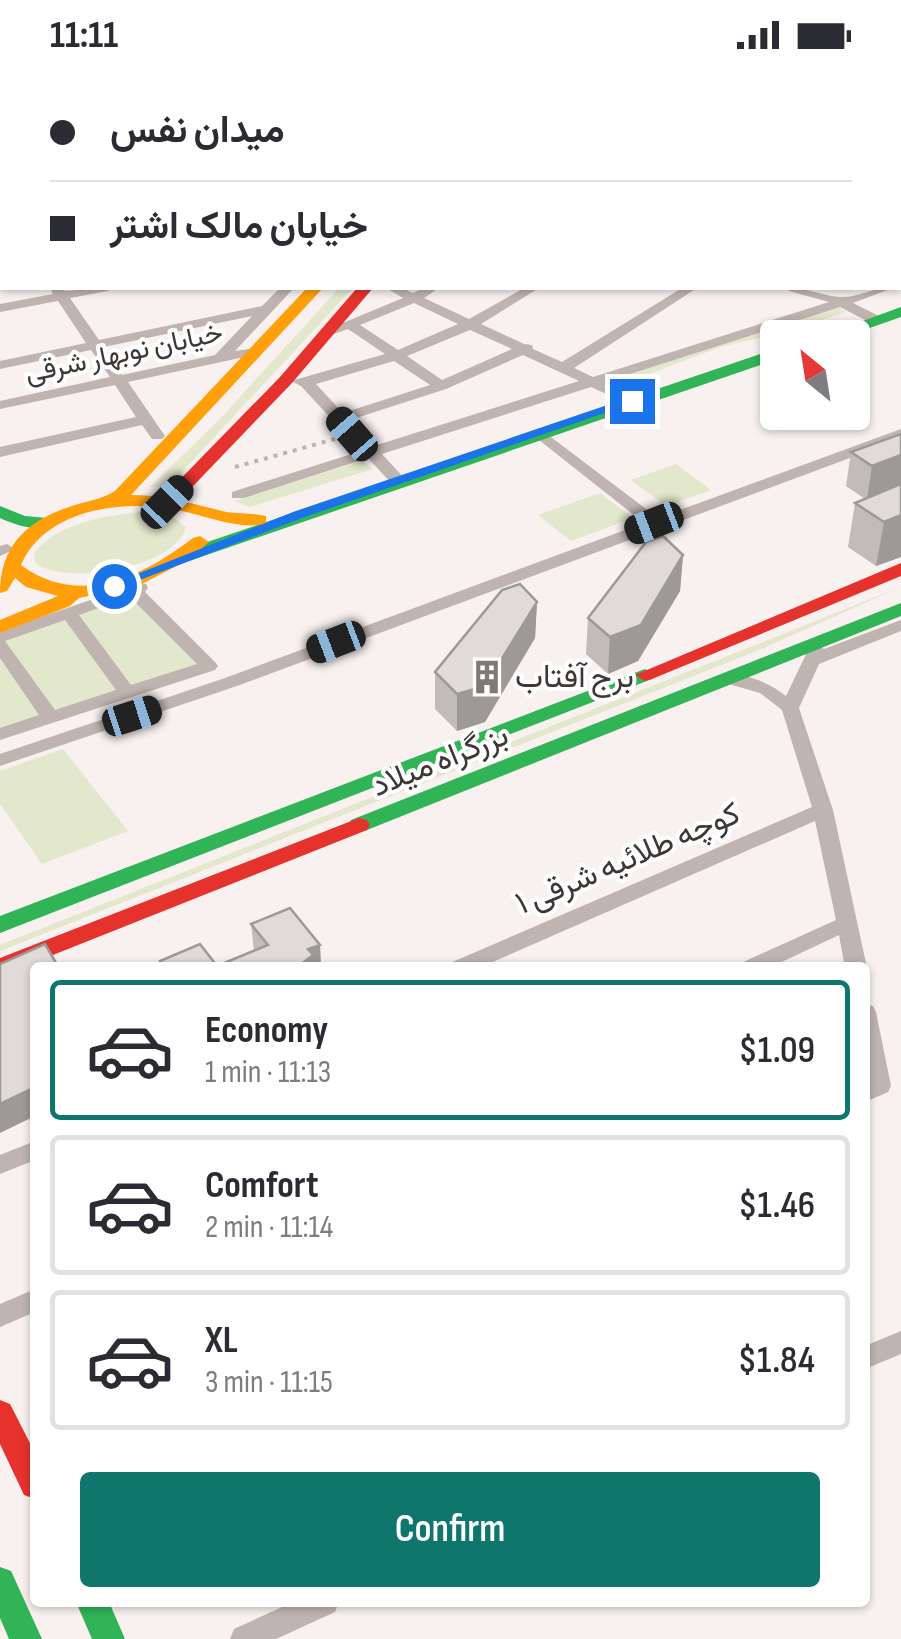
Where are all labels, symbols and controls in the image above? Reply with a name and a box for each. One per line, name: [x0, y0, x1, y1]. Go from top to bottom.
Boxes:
text: 11:11: [50, 13, 118, 58]
text: میدان نفس: [110, 108, 285, 153]
text: خیابان مالک اشتر: [110, 204, 368, 249]
street label: خیابان نوبهار شرقی: [22, 316, 226, 390]
north arrow: [760, 320, 870, 430]
map controls: [760, 320, 870, 430]
route end: [610, 379, 655, 424]
car: [321, 402, 383, 466]
car: [135, 470, 199, 534]
car: [621, 498, 687, 548]
route start: [92, 564, 137, 609]
car: [303, 617, 369, 667]
building icon: برج آفتاب: [468, 658, 506, 696]
place label: برج آفتاب: [515, 658, 634, 698]
car: [99, 692, 165, 740]
street label: بزرگراه میلاد: [366, 716, 514, 806]
street label: کوچه طلائیه شرقی ۱: [510, 794, 746, 925]
icon: car: [85, 1005, 175, 1095]
text: Economy: [205, 1008, 328, 1053]
text: $1.09: [738, 1028, 815, 1073]
text: 1 min · 11:13: [205, 1053, 331, 1092]
icon: car: [85, 1160, 175, 1250]
text: Comfort: [205, 1163, 319, 1208]
text: $1.46: [738, 1183, 815, 1228]
text: 2 min · 11:14: [205, 1208, 333, 1247]
icon: car: [85, 1315, 175, 1405]
text: XL: [205, 1318, 238, 1363]
text: $1.84: [738, 1338, 815, 1383]
text: 3 min · 11:15: [205, 1363, 333, 1402]
button: Confirm: [80, 1472, 820, 1587]

